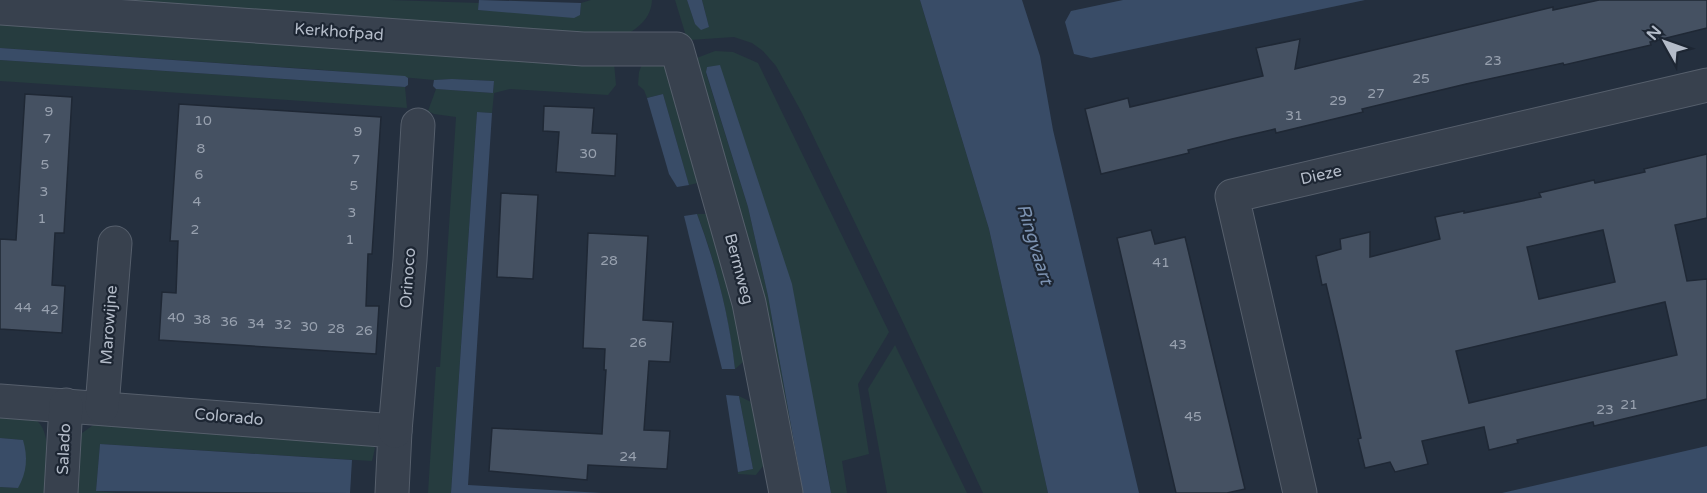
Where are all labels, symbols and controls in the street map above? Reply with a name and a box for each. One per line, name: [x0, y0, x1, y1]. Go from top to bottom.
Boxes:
north arrow: [1635, 12, 1695, 72]
street label: Kerkhofpad: [294, 19, 384, 45]
text: N: [1642, 22, 1666, 44]
house number: 23: [1484, 52, 1502, 69]
house number: 25: [1412, 70, 1430, 87]
house number: 27: [1367, 85, 1385, 102]
house number: 29: [1329, 92, 1347, 109]
house number: 9: [45, 103, 53, 120]
house number: 31: [1285, 107, 1303, 124]
house number: 10: [194, 112, 212, 129]
house number: 9: [354, 123, 362, 140]
house number: 7: [43, 130, 51, 147]
house number: 8: [197, 140, 206, 157]
house number: 30: [579, 145, 597, 162]
house number: 7: [352, 151, 360, 168]
house number: 5: [41, 156, 49, 173]
street label: Dieze: [1298, 161, 1344, 189]
house number: 6: [195, 166, 204, 183]
house number: 5: [350, 177, 358, 194]
house number: 3: [40, 183, 48, 200]
house number: 4: [193, 193, 202, 210]
water label: Ringvaart: [1012, 201, 1058, 289]
house number: 3: [348, 204, 356, 221]
house number: 1: [38, 210, 46, 227]
house number: 2: [191, 221, 199, 238]
house number: 1: [346, 231, 354, 248]
street label: Bermweg: [720, 231, 758, 307]
street label: Orinoco: [396, 247, 420, 309]
house number: 28: [600, 252, 618, 269]
house number: 41: [1152, 254, 1170, 271]
street label: Marowijne: [96, 285, 122, 365]
house number: 44: [14, 299, 32, 316]
house number: 42: [41, 301, 59, 318]
house number: 40: [167, 309, 185, 326]
house number: 38: [193, 311, 211, 328]
house number: 36: [220, 313, 238, 330]
house number: 34: [247, 315, 265, 332]
house number: 32: [274, 316, 292, 333]
house number: 30: [300, 318, 318, 335]
house number: 28: [327, 320, 345, 337]
house number: 26: [355, 322, 373, 339]
house number: 26: [629, 334, 647, 351]
house number: 43: [1169, 336, 1187, 353]
house number: 21: [1620, 396, 1638, 413]
house number: 23: [1596, 401, 1614, 418]
street label: Colorado: [194, 404, 264, 430]
house number: 45: [1184, 408, 1202, 425]
street label: Salado: [53, 423, 75, 475]
house number: 24: [619, 448, 637, 465]

